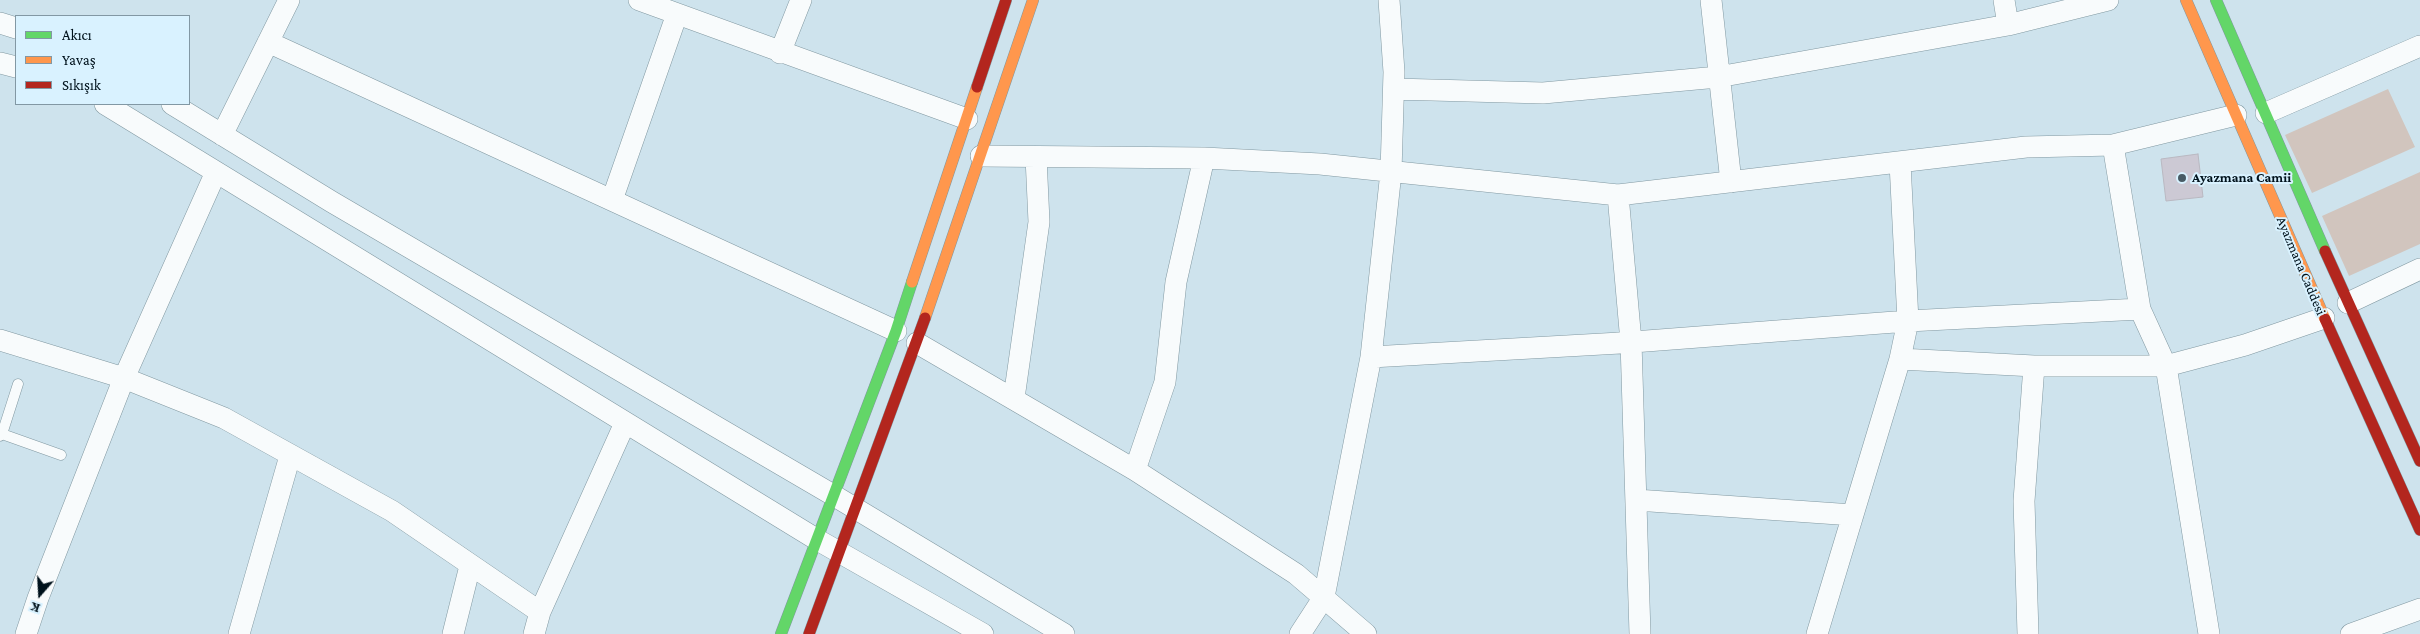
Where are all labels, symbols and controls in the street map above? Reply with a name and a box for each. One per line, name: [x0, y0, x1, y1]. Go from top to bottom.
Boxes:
legend: [15, 15, 190, 105]
text: Akıcı: [62, 27, 92, 43]
text: Yavaş: [62, 52, 96, 68]
text: Sıkışık: [62, 77, 101, 93]
place label: Ayazmana Camii: [2192, 170, 2291, 186]
marker: Ayazmana Camii: [2176, 172, 2188, 184]
street label: Ayazmana Caddesi: [2273, 214, 2329, 318]
north arrow: [15, 569, 65, 619]
text: K: [28, 599, 42, 617]

